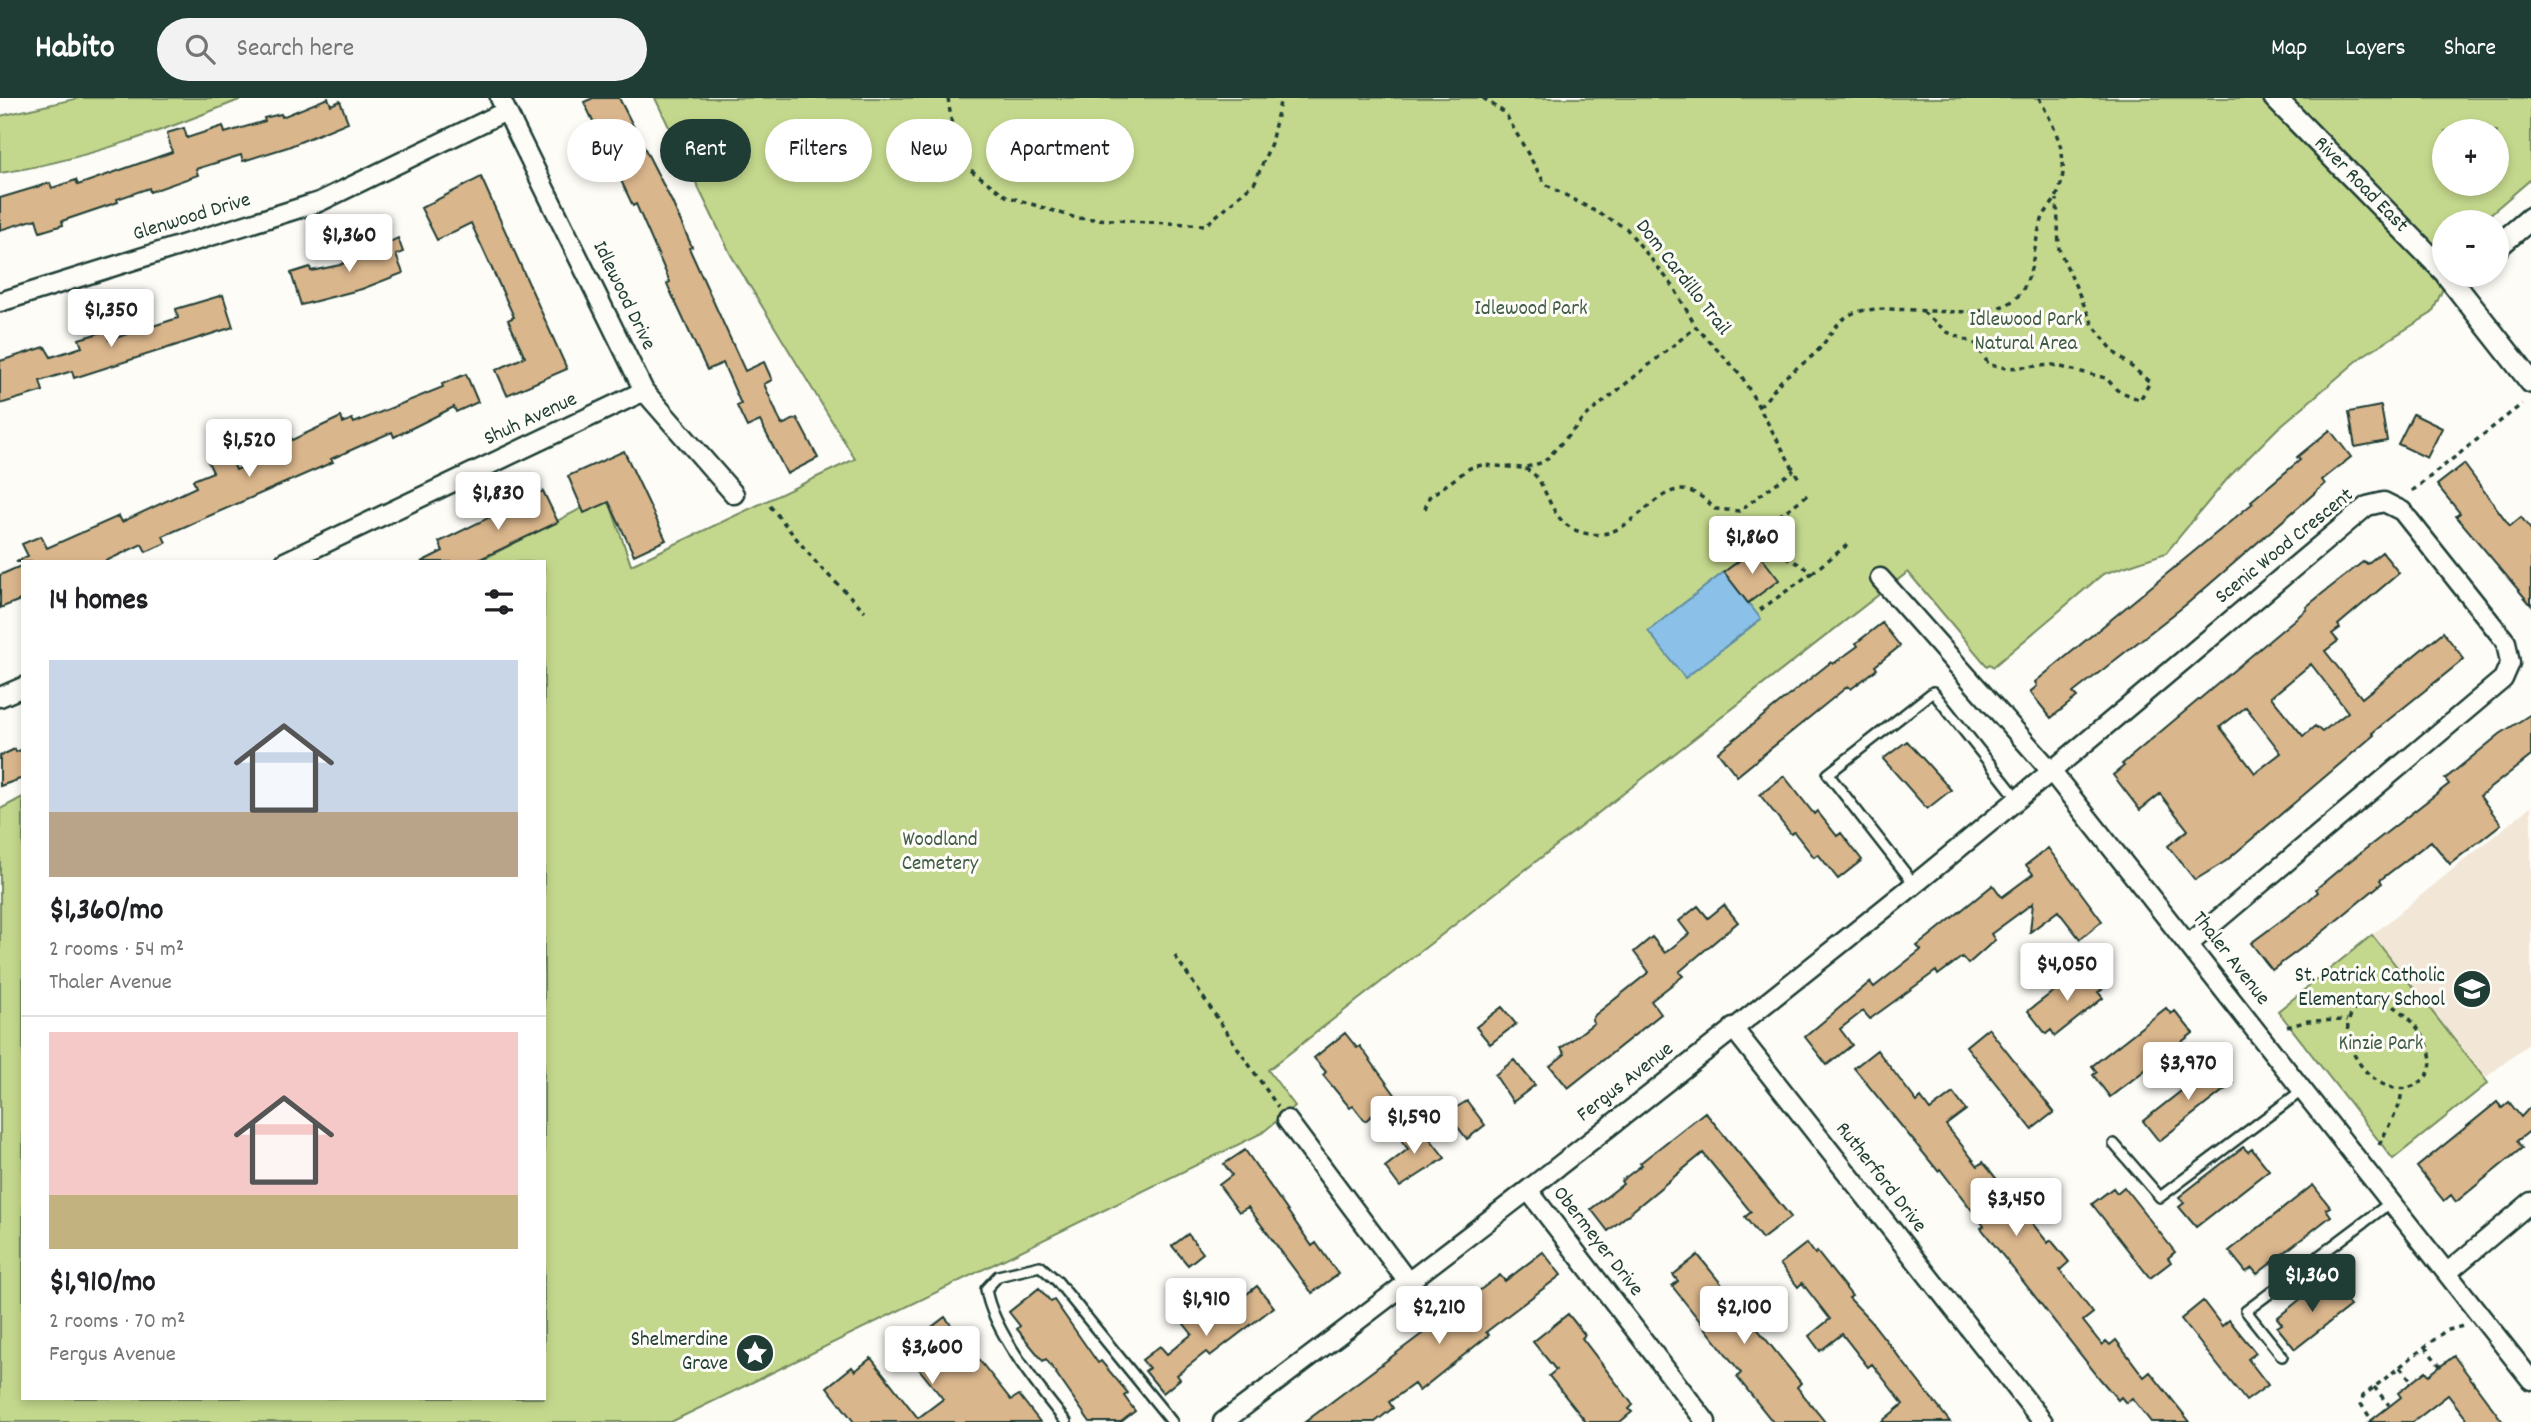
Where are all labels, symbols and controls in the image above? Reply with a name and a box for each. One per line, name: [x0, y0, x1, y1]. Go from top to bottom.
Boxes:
search box: [157, 18, 647, 81]
text: Habito: [35, 26, 115, 73]
icon: search: [181, 30, 219, 68]
text: Search here: [237, 31, 354, 68]
text: Map: [2271, 32, 2307, 66]
text: Layers: [2345, 32, 2406, 66]
text: Share: [2444, 32, 2496, 66]
chip: Buy: [567, 119, 646, 182]
chip: Rent: [660, 119, 751, 182]
chip: Filters: [765, 119, 872, 182]
chip: New: [886, 119, 972, 182]
chip: Apartment: [986, 119, 1134, 182]
map controls: [2432, 119, 2509, 287]
button: +: [2432, 119, 2509, 196]
street label: River Road East: [2306, 130, 2415, 241]
street label: Glenwood Drive: [129, 186, 255, 250]
button: −: [2432, 210, 2509, 287]
pin: $1,360: [292, 214, 406, 274]
street label: Dom Cardillo Trail: [1627, 214, 1737, 342]
text: $1,360: [321, 220, 377, 253]
street label: Idlewood Drive: [584, 236, 662, 356]
pin: $1,350: [54, 289, 168, 349]
text: $1,350: [84, 295, 138, 328]
park label: Idlewood Park: [1474, 295, 1588, 325]
park label: Idlewood Park Natural Area: [1969, 306, 2083, 360]
street label: Shuh Avenue: [479, 385, 583, 455]
pin: $1,520: [192, 420, 306, 479]
text: $1,520: [222, 425, 276, 458]
pin: $1,830: [441, 472, 555, 532]
text: $1,830: [471, 478, 525, 511]
street label: Scenic Wood Crescent: [2209, 482, 2361, 612]
pin: $1,860: [1695, 517, 1809, 576]
text: $1,860: [1725, 522, 1779, 555]
text: 14 homes: [49, 581, 148, 624]
icon: filters: [480, 583, 518, 621]
icon: home: [221, 705, 347, 831]
park label: Woodland Cemetery: [902, 826, 979, 880]
text: $1,360/mo: [49, 891, 163, 934]
street label: Thaler Avenue: [2184, 906, 2276, 1012]
text: 2 rooms · 54 m²: [49, 934, 184, 967]
pin: $4,050: [2010, 944, 2124, 1003]
text: $4,050: [2036, 949, 2098, 982]
place label: St. Patrick Catholic Elementary School: [2295, 962, 2445, 1016]
text: Thaler Avenue: [49, 967, 172, 1000]
school or university icon: St. Patrick Catholic Elementary School: [2451, 968, 2493, 1010]
park label: Kinzie Park: [2339, 1030, 2423, 1060]
street label: Fergus Avenue: [1571, 1036, 1681, 1130]
pin: $3,970: [2131, 1042, 2245, 1102]
text: $3,970: [2159, 1048, 2217, 1081]
icon: home: [221, 1077, 347, 1203]
pin: $1,590: [1357, 1096, 1471, 1156]
text: $1,590: [1387, 1102, 1441, 1135]
street label: Rutherford Drive: [1827, 1116, 1933, 1240]
pin: $3,450: [1959, 1178, 2073, 1238]
street label: Obermeyer Drive: [1544, 1180, 1650, 1304]
text: $3,450: [1987, 1184, 2045, 1217]
pin: $1,360: [2255, 1254, 2369, 1314]
text: $1,360: [2284, 1260, 2340, 1293]
text: $1,910/mo: [49, 1263, 156, 1306]
pin: $1,910: [1149, 1278, 1263, 1338]
text: $1,910: [1181, 1284, 1231, 1317]
pin: $2,210: [1382, 1286, 1496, 1346]
pin: $2,100: [1687, 1286, 1801, 1346]
text: $2,210: [1412, 1292, 1466, 1325]
text: $2,100: [1716, 1292, 1772, 1325]
text: 2 rooms · 70 m²: [49, 1306, 185, 1339]
place label: Shelmerdine Grave: [631, 1326, 728, 1380]
pin: $3,600: [875, 1326, 989, 1386]
place icon: Shelmerdine Grave: [734, 1332, 776, 1374]
text: $3,600: [901, 1332, 963, 1365]
text: Fergus Avenue: [49, 1339, 176, 1372]

